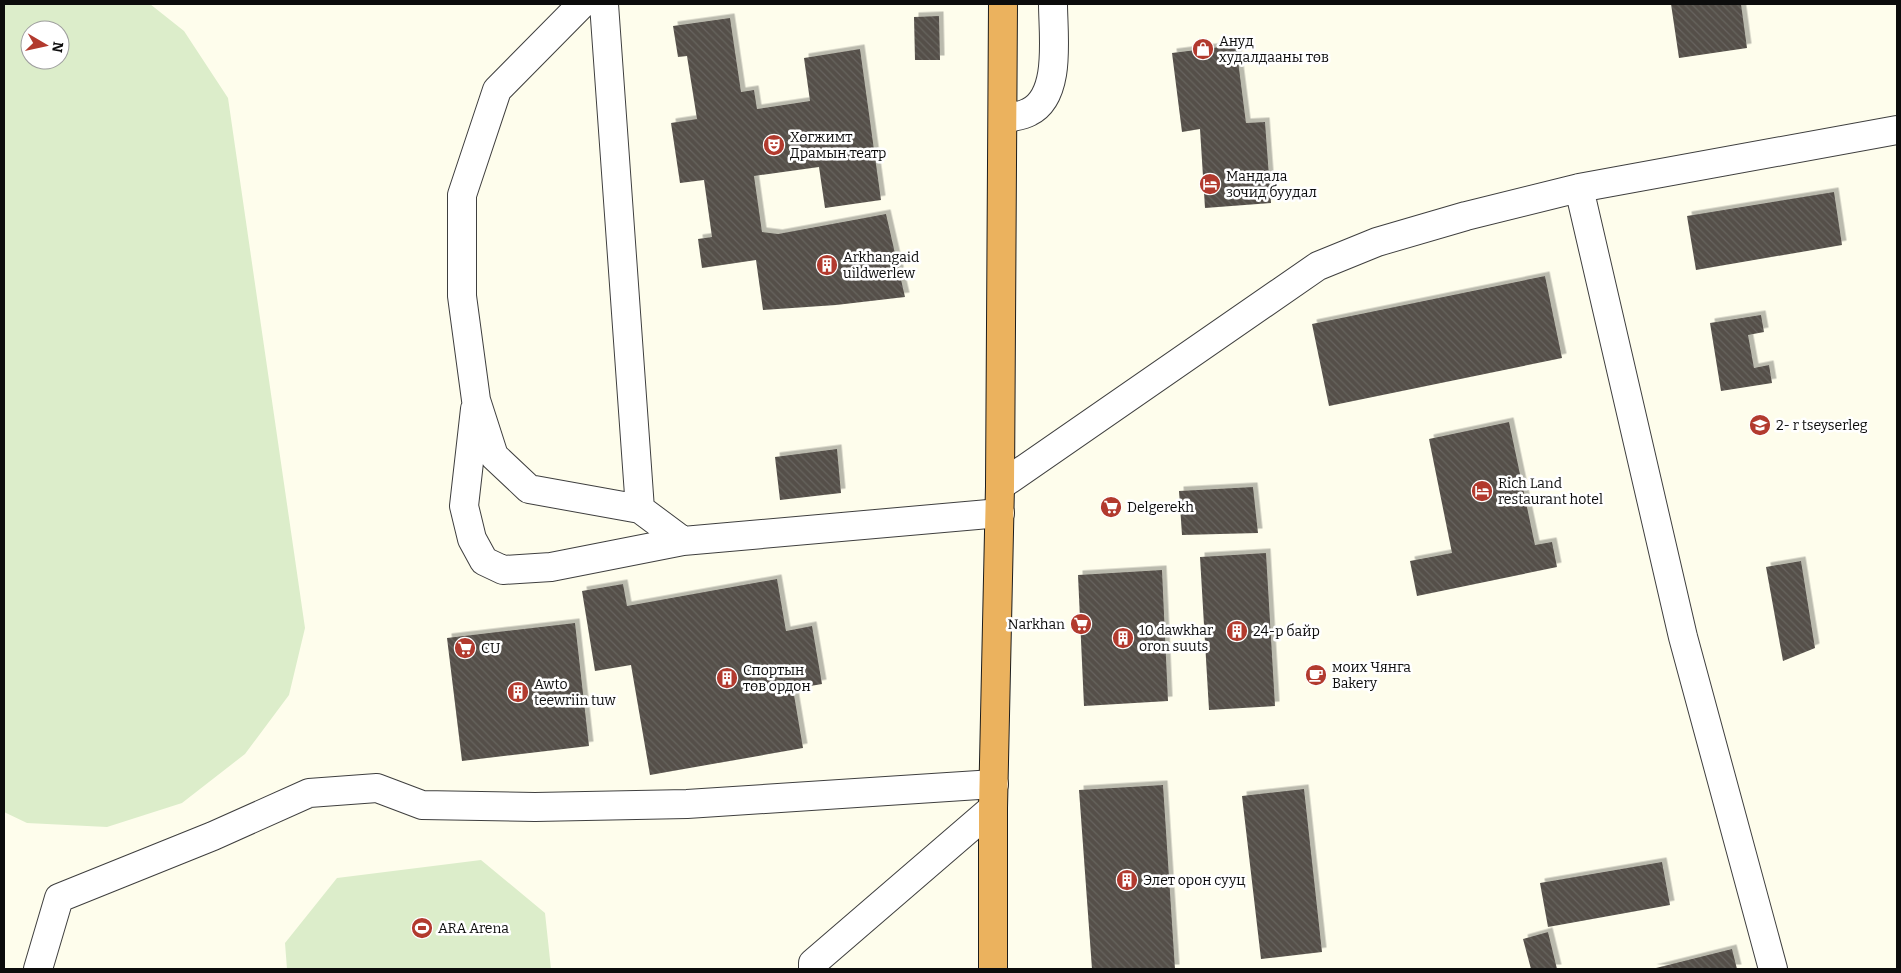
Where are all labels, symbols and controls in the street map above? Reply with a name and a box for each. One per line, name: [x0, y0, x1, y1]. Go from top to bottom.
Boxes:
north arrow: [20, 20, 70, 70]
place label: Ануд худалдааны төв: [1219, 33, 1329, 66]
shop icon: Ануд худалдааны төв: [1191, 37, 1215, 61]
text: N: [48, 40, 67, 54]
place label: Хөгжимт Драмын театр: [790, 129, 886, 162]
theatre icon: Хөгжимт Драмын театр: [762, 133, 786, 157]
place label: Мандала зочид буудал: [1226, 168, 1317, 201]
hotel icon: Мандала зочид буудал: [1198, 172, 1222, 196]
place label: Arkhangaid uildwerlew: [843, 249, 919, 282]
building icon: Arkhangaid uildwerlew: [815, 253, 839, 277]
school or university icon: 2- r tseyserleg: [1748, 413, 1772, 437]
place label: 2- r tseyserleg: [1776, 417, 1868, 434]
place label: Rich Land restaurant hotel: [1498, 475, 1603, 508]
hotel icon: Rich Land restaurant hotel: [1470, 479, 1494, 503]
supermarket icon: Delgerekh: [1099, 495, 1123, 519]
place label: Delgerekh: [1127, 499, 1194, 516]
supermarket icon: Narkhan: [1069, 612, 1093, 636]
place label: Narkhan: [1008, 616, 1065, 633]
building icon: 24-р байр: [1225, 619, 1249, 643]
place label: 10 dawkhar oron suuts: [1139, 622, 1213, 655]
place label: 24-р байр: [1253, 623, 1320, 640]
building icon: 10 dawkhar oron suuts: [1111, 626, 1135, 650]
supermarket icon: CU: [453, 636, 477, 660]
place label: CU: [481, 640, 501, 657]
place label: моих Чянга Bakery: [1332, 659, 1411, 692]
place label: Спортын төв ордон: [743, 662, 811, 695]
cafe icon: моих Чянга Bakery: [1304, 663, 1328, 687]
building icon: Спортын төв ордон: [715, 666, 739, 690]
place label: Awto teewriin tuw: [534, 676, 617, 709]
building icon: Awto teewriin tuw: [506, 680, 530, 704]
building icon: Элет орон сууц: [1115, 868, 1139, 892]
place label: Элет орон сууц: [1143, 872, 1245, 889]
sports icon: ARA Arena: [410, 916, 434, 940]
place label: ARA Arena: [438, 920, 509, 937]

